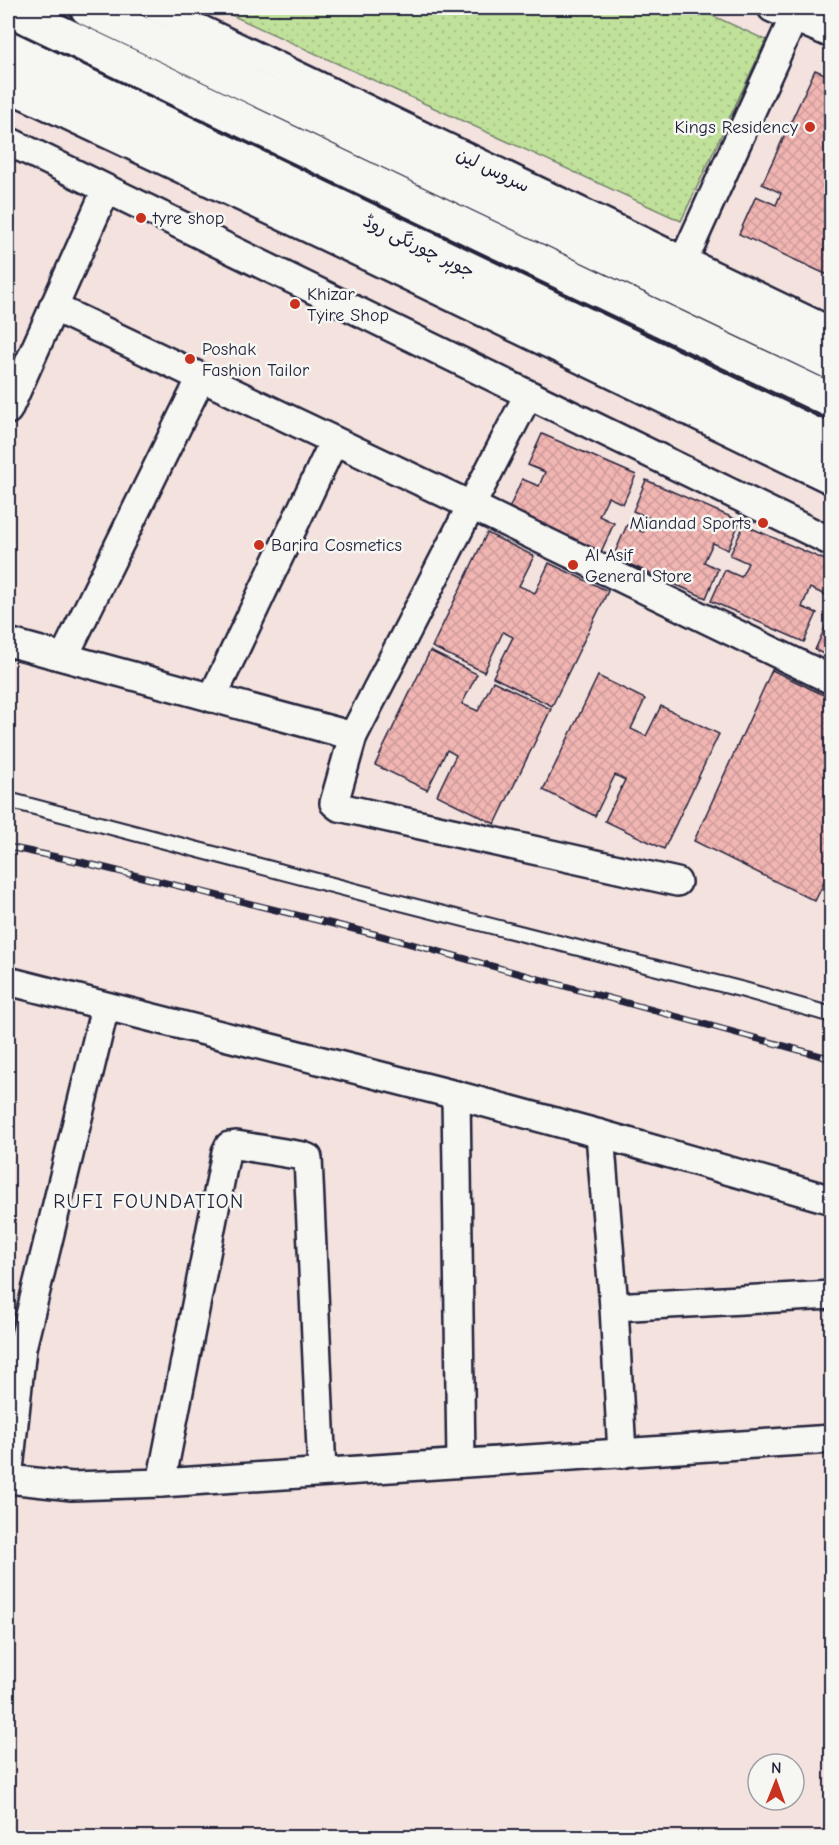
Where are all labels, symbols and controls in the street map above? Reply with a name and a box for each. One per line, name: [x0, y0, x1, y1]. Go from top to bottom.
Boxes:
place label: Kings Residency: [675, 117, 799, 138]
marker: Kings Residency: [803, 120, 817, 134]
street label: سروس لین: [453, 144, 533, 197]
place label: tyre shop: [152, 208, 224, 229]
street label: جوہر چورنگی روڈ: [359, 210, 478, 284]
marker: tyre shop: [134, 211, 148, 225]
place label: Khizar Tyire Shop: [307, 284, 389, 326]
marker: Khizar Tyire Shop: [288, 297, 302, 311]
place label: Poshak Fashion Tailor: [202, 339, 310, 381]
marker: Poshak Fashion Tailor: [183, 352, 197, 366]
place label: Miandad Sports: [629, 513, 751, 534]
marker: Miandad Sports: [756, 516, 770, 530]
place label: Barira Cosmetics: [271, 535, 402, 556]
marker: Barira Cosmetics: [252, 538, 266, 552]
place label: Al Asif General Store: [585, 545, 692, 587]
marker: Al Asif General Store: [566, 558, 580, 572]
district label: RUFI FOUNDATION: [53, 1190, 245, 1213]
north arrow: [746, 1752, 806, 1812]
text: N: [771, 1759, 782, 1777]

